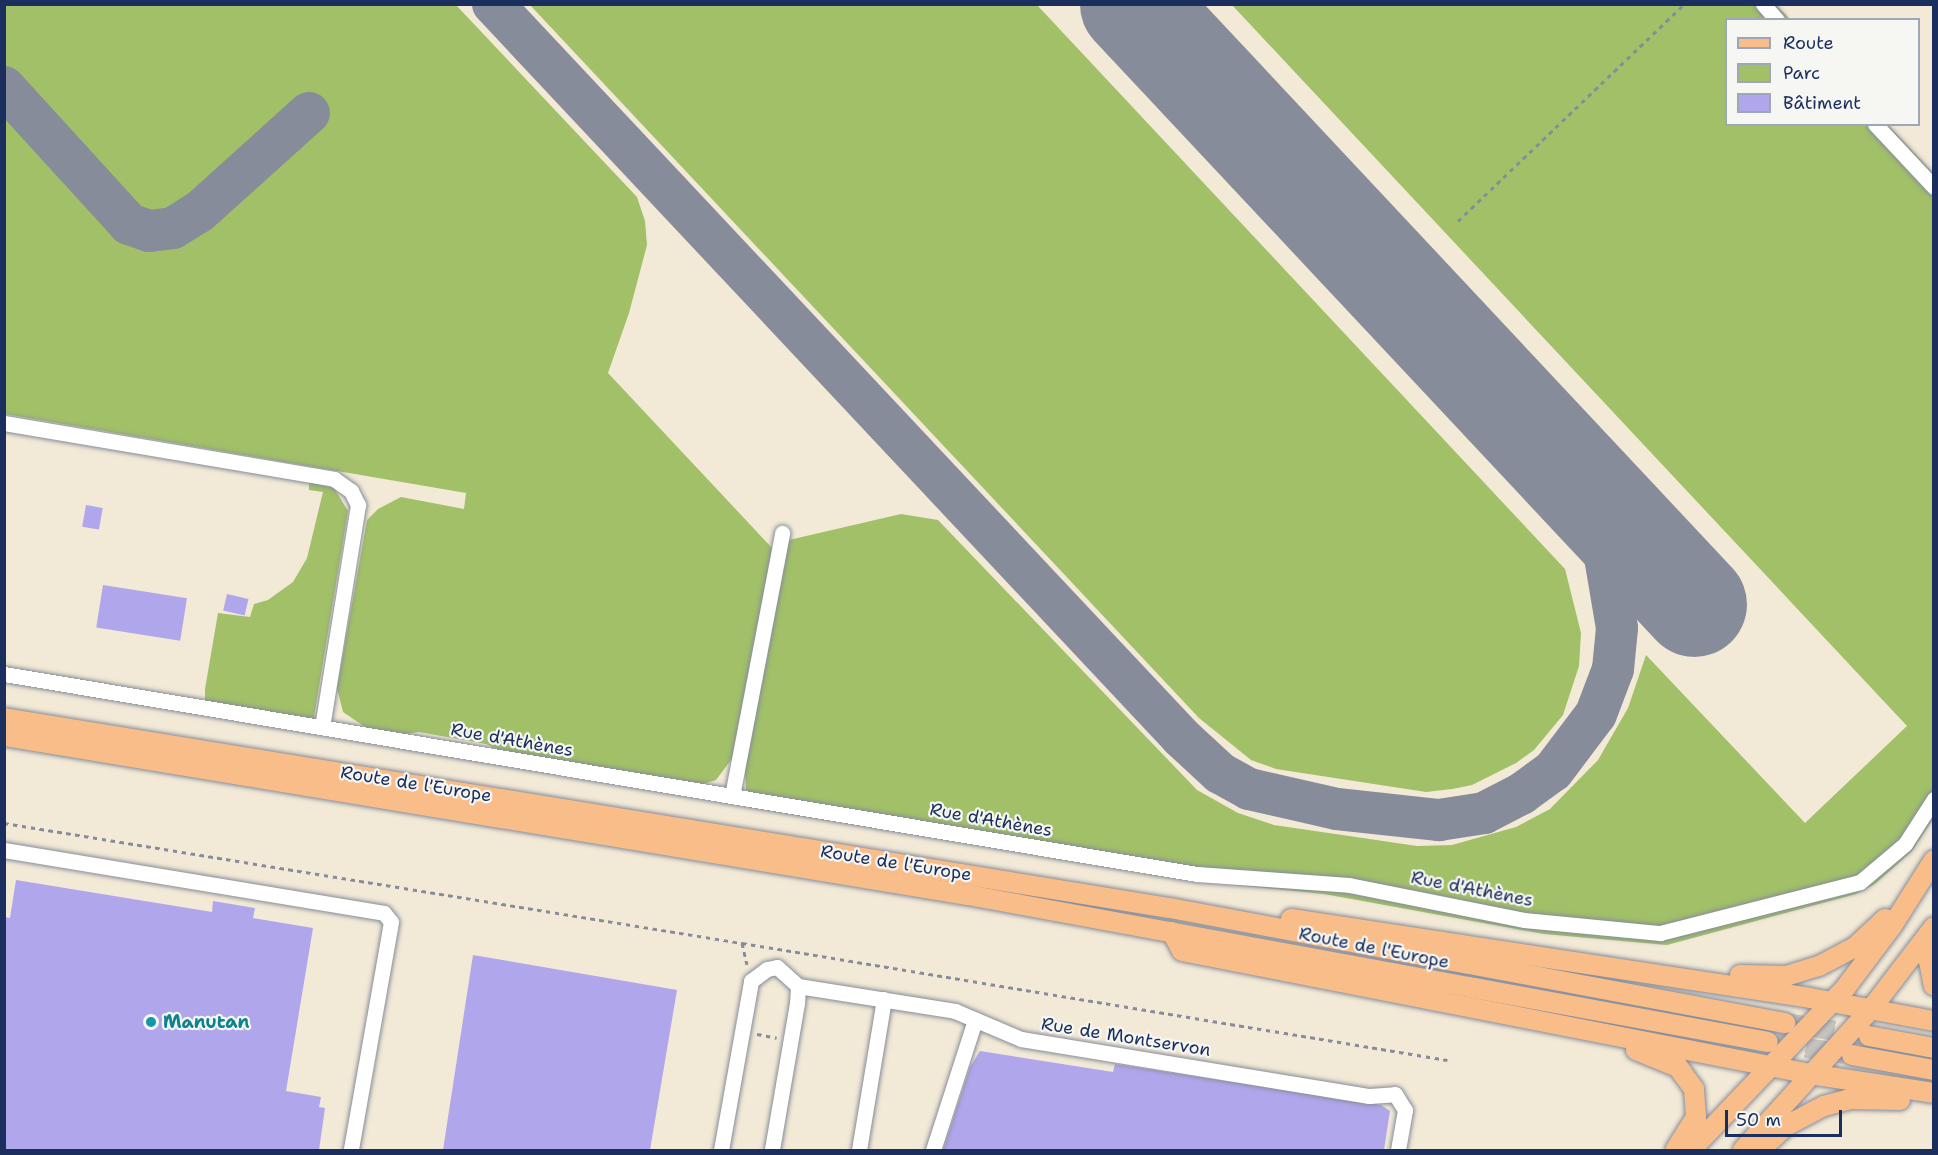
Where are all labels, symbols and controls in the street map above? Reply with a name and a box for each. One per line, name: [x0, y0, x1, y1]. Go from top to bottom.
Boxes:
legend: [1725, 18, 1920, 126]
text: Route: [1783, 31, 1834, 55]
text: Parc: [1783, 61, 1820, 85]
text: Bâtiment: [1783, 91, 1861, 115]
street label: Rue d'Athènes: [449, 719, 575, 761]
street label: Route de l'Europe: [339, 761, 493, 807]
street label: Rue d'Athènes: [928, 799, 1054, 841]
street label: Route de l'Europe: [819, 840, 973, 886]
street label: Rue d'Athènes: [1409, 867, 1535, 911]
street label: Route de l'Europe: [1297, 923, 1451, 973]
place label: Manutan: [163, 1011, 250, 1033]
street label: Rue de Montservon: [1040, 1013, 1212, 1061]
marker: Manutan: [144, 1015, 158, 1029]
scale bar: [1728, 1098, 1845, 1136]
text: 50 m: [1736, 1108, 1781, 1132]

